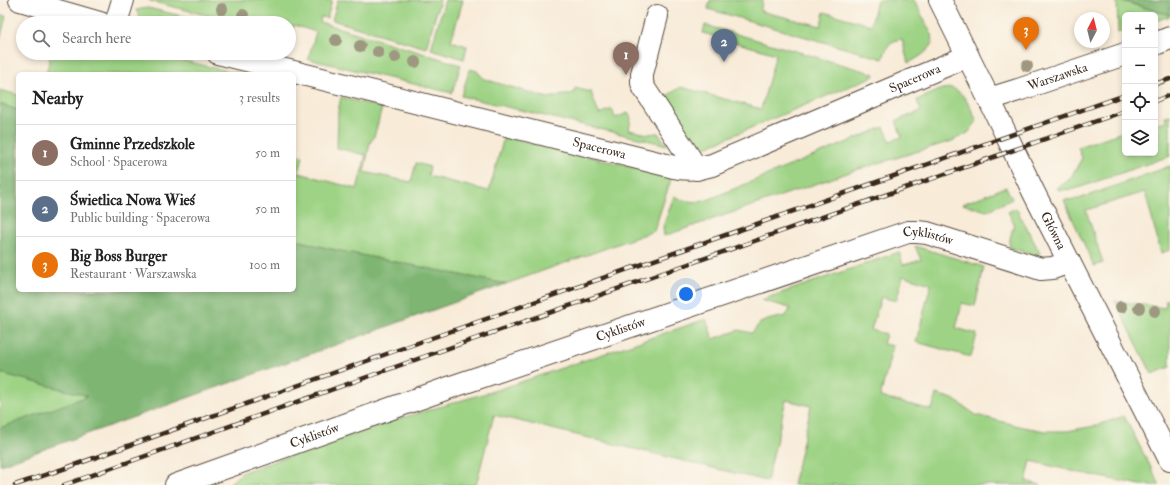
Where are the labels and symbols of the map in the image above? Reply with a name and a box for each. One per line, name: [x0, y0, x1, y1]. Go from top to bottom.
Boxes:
north arrow: [1074, 12, 1110, 48]
pin: 3: [1013, 17, 1039, 50]
pin: 2: [711, 29, 737, 62]
pin: 1: [613, 42, 639, 75]
street label: Warszawska: [1024, 59, 1090, 95]
street label: Spacerowa: [887, 60, 944, 97]
street label: Spacerowa: [571, 134, 628, 163]
street label: Główna: [1037, 209, 1070, 253]
street label: Cyklistów: [901, 223, 956, 249]
your location: [676, 284, 696, 304]
street label: Cyklistów: [594, 313, 648, 345]
street label: Cyklistów: [288, 419, 342, 452]

